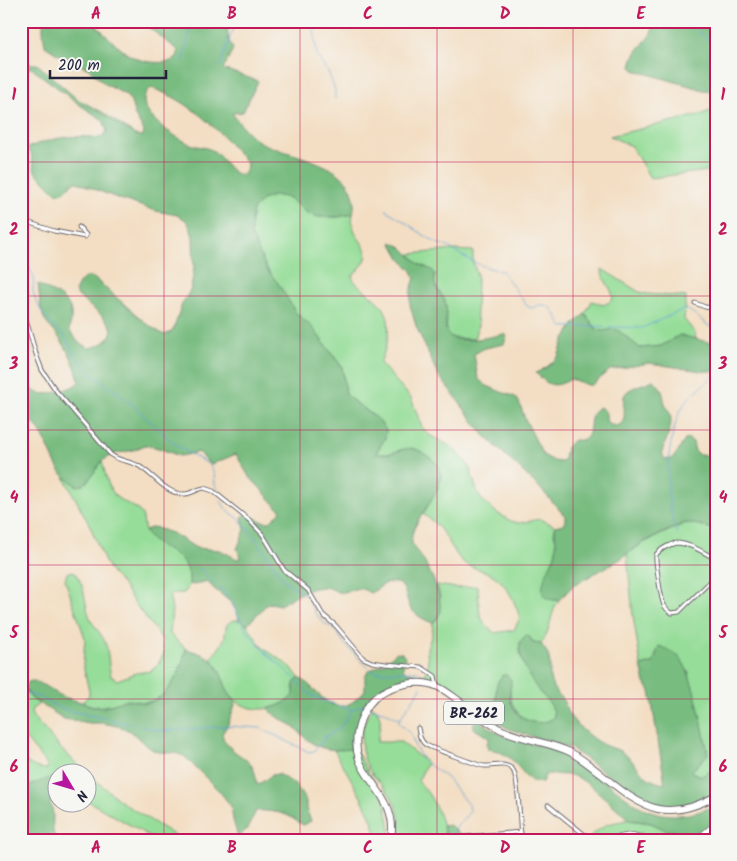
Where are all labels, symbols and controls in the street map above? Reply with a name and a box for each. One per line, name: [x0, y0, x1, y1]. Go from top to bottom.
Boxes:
text: A: [91, 2, 101, 27]
text: B: [227, 2, 237, 27]
text: C: [363, 2, 373, 27]
text: D: [500, 2, 511, 27]
text: E: [637, 2, 647, 27]
scale bar: [50, 48, 166, 80]
text: 200 m: [58, 54, 100, 78]
text: 1: [12, 83, 17, 108]
text: 1: [721, 83, 726, 108]
text: 2: [9, 218, 19, 243]
text: 2: [718, 218, 728, 243]
text: 3: [9, 352, 19, 377]
text: 3: [718, 352, 728, 377]
text: 4: [10, 486, 19, 511]
text: 4: [719, 486, 728, 511]
text: 5: [9, 621, 20, 646]
text: 5: [718, 621, 729, 646]
road number: BR-262: [444, 701, 504, 724]
text: 6: [10, 755, 19, 780]
text: 6: [719, 755, 728, 780]
north arrow: [48, 764, 98, 814]
text: N: [70, 785, 93, 806]
text: A: [91, 836, 101, 861]
text: B: [227, 836, 237, 861]
text: C: [363, 836, 373, 861]
text: D: [500, 836, 511, 861]
text: E: [637, 836, 647, 861]

